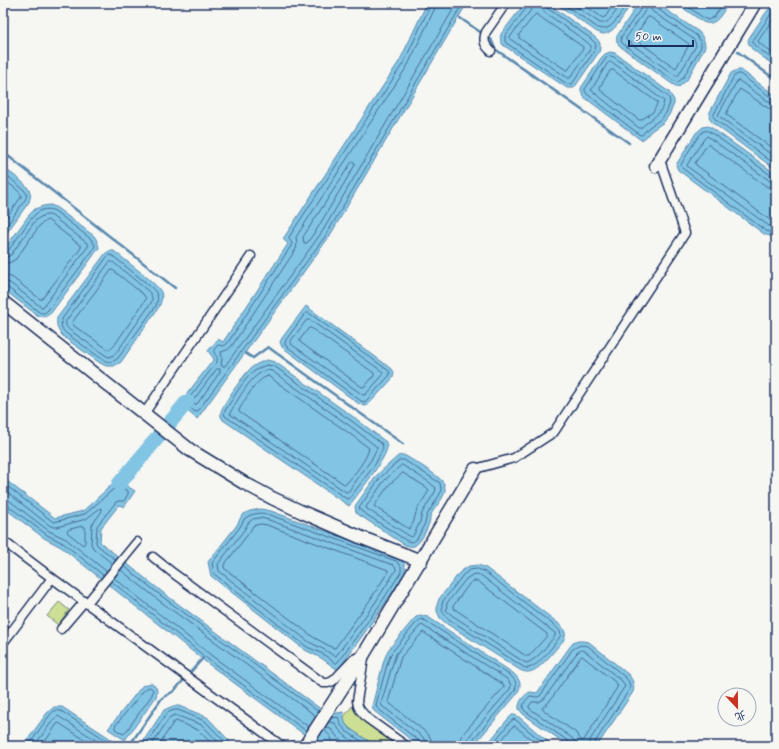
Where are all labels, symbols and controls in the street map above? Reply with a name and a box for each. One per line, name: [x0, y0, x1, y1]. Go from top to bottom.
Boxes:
scale bar: [629, 22, 693, 48]
text: 50 m: [635, 29, 662, 45]
north arrow: [717, 687, 757, 727]
text: 北: [733, 707, 748, 724]

